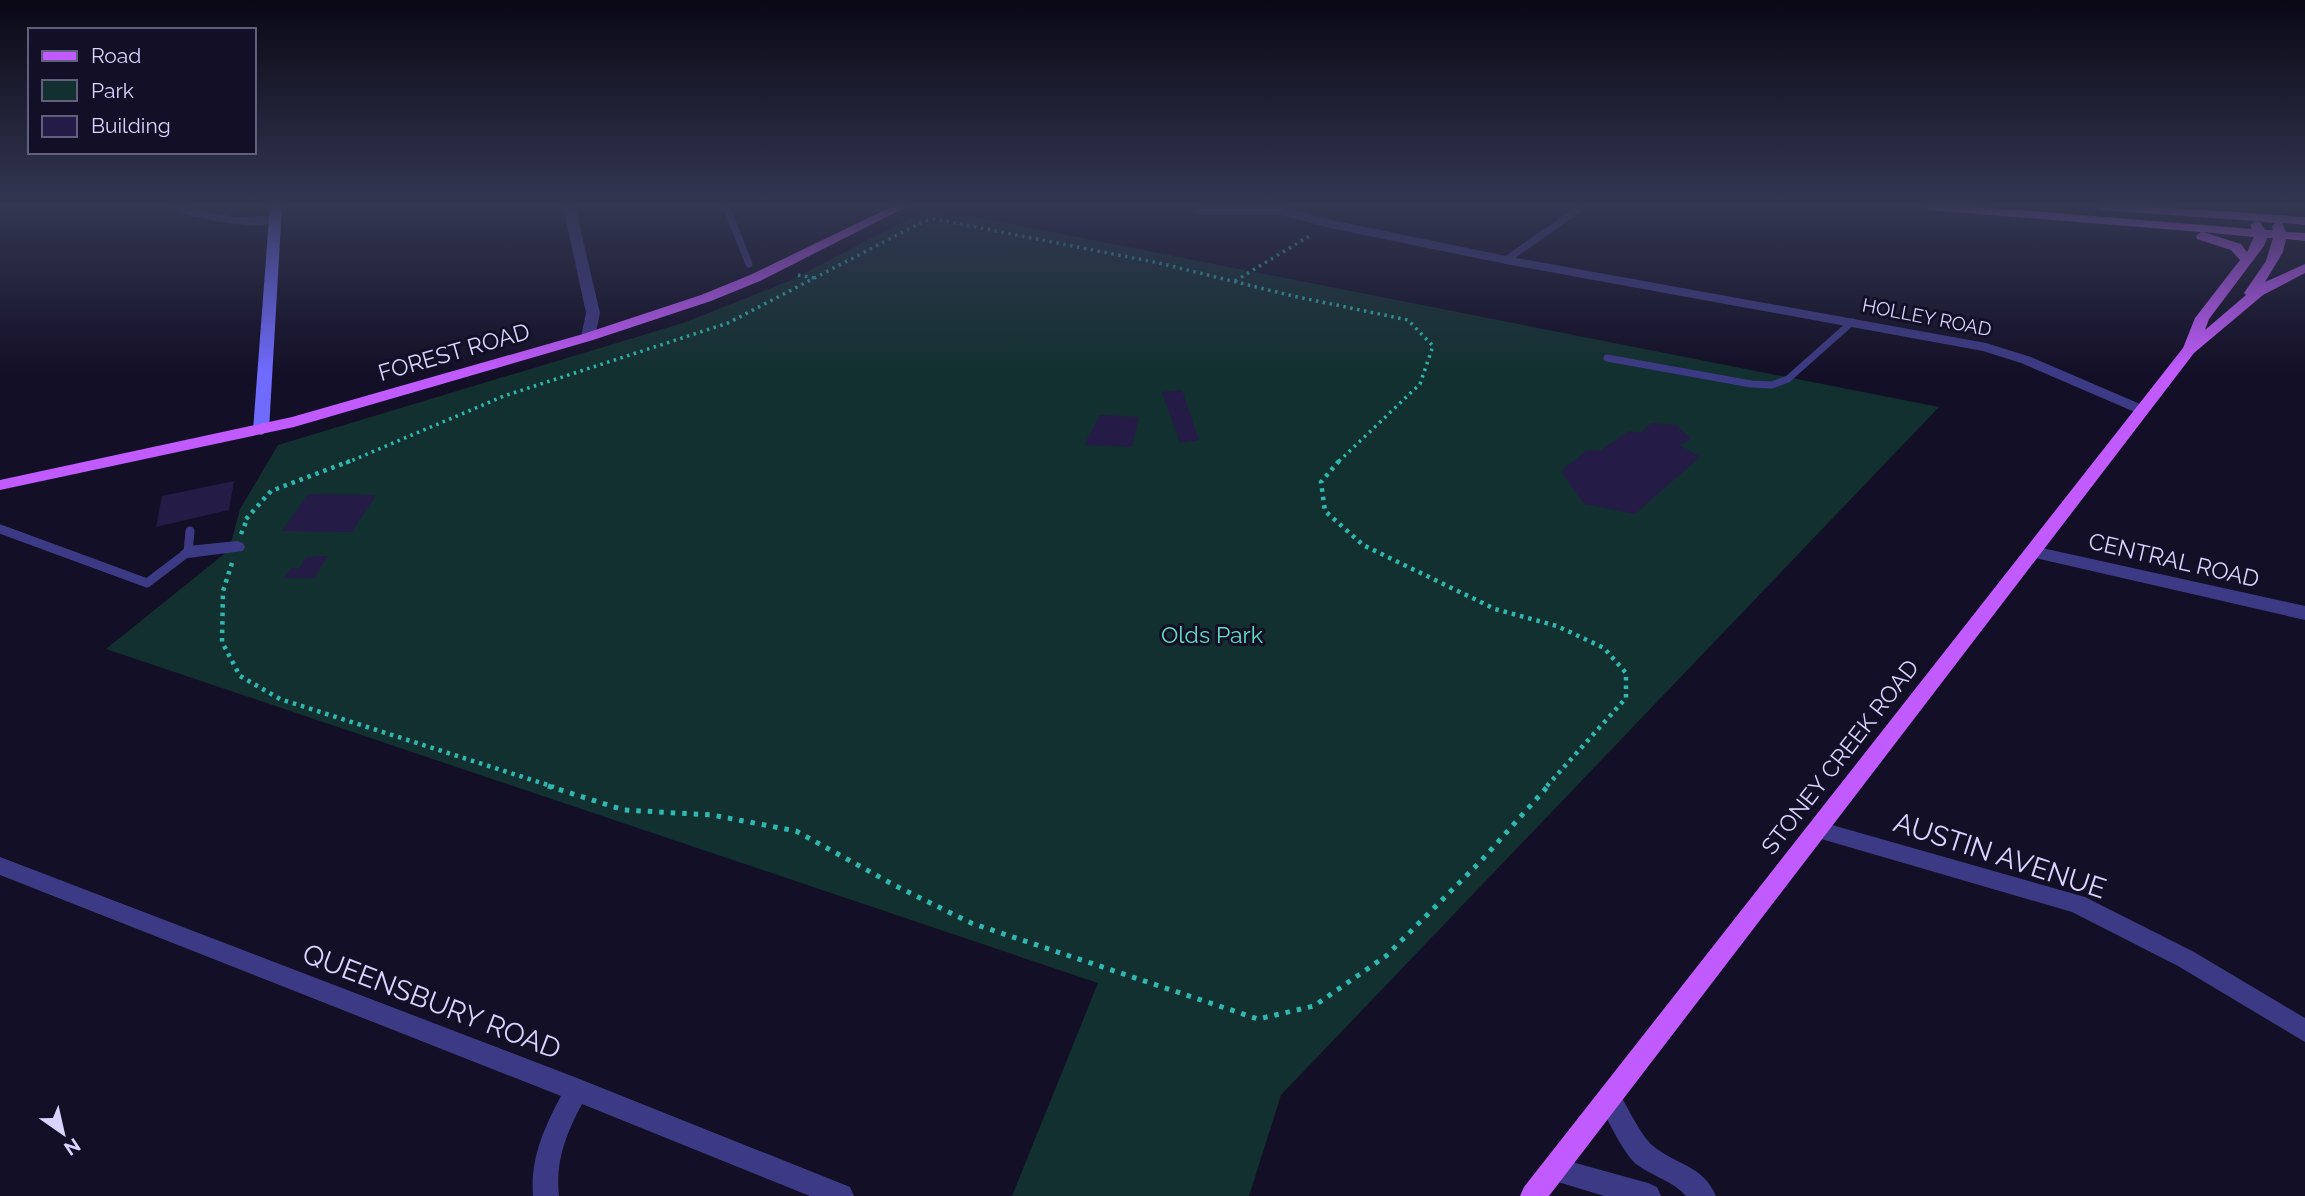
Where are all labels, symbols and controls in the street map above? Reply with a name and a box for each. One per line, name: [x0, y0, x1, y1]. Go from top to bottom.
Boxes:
legend: [28, 28, 256, 154]
text: Road: [91, 43, 141, 68]
text: Park: [91, 78, 134, 103]
text: Building: [91, 113, 171, 138]
street label: HOLLEY ROAD: [1861, 294, 1993, 340]
street label: FOREST ROAD: [375, 317, 533, 386]
street label: CENTRAL ROAD: [2086, 527, 2262, 592]
park label: Olds Park: [1161, 621, 1263, 648]
street label: STONEY CREEK ROAD: [1755, 654, 1924, 859]
street label: AUSTIN AVENUE: [1890, 806, 2110, 905]
street label: QUEENSBURY ROAD: [298, 937, 566, 1066]
north arrow: [28, 1098, 98, 1168]
text: N: [60, 1134, 85, 1160]

